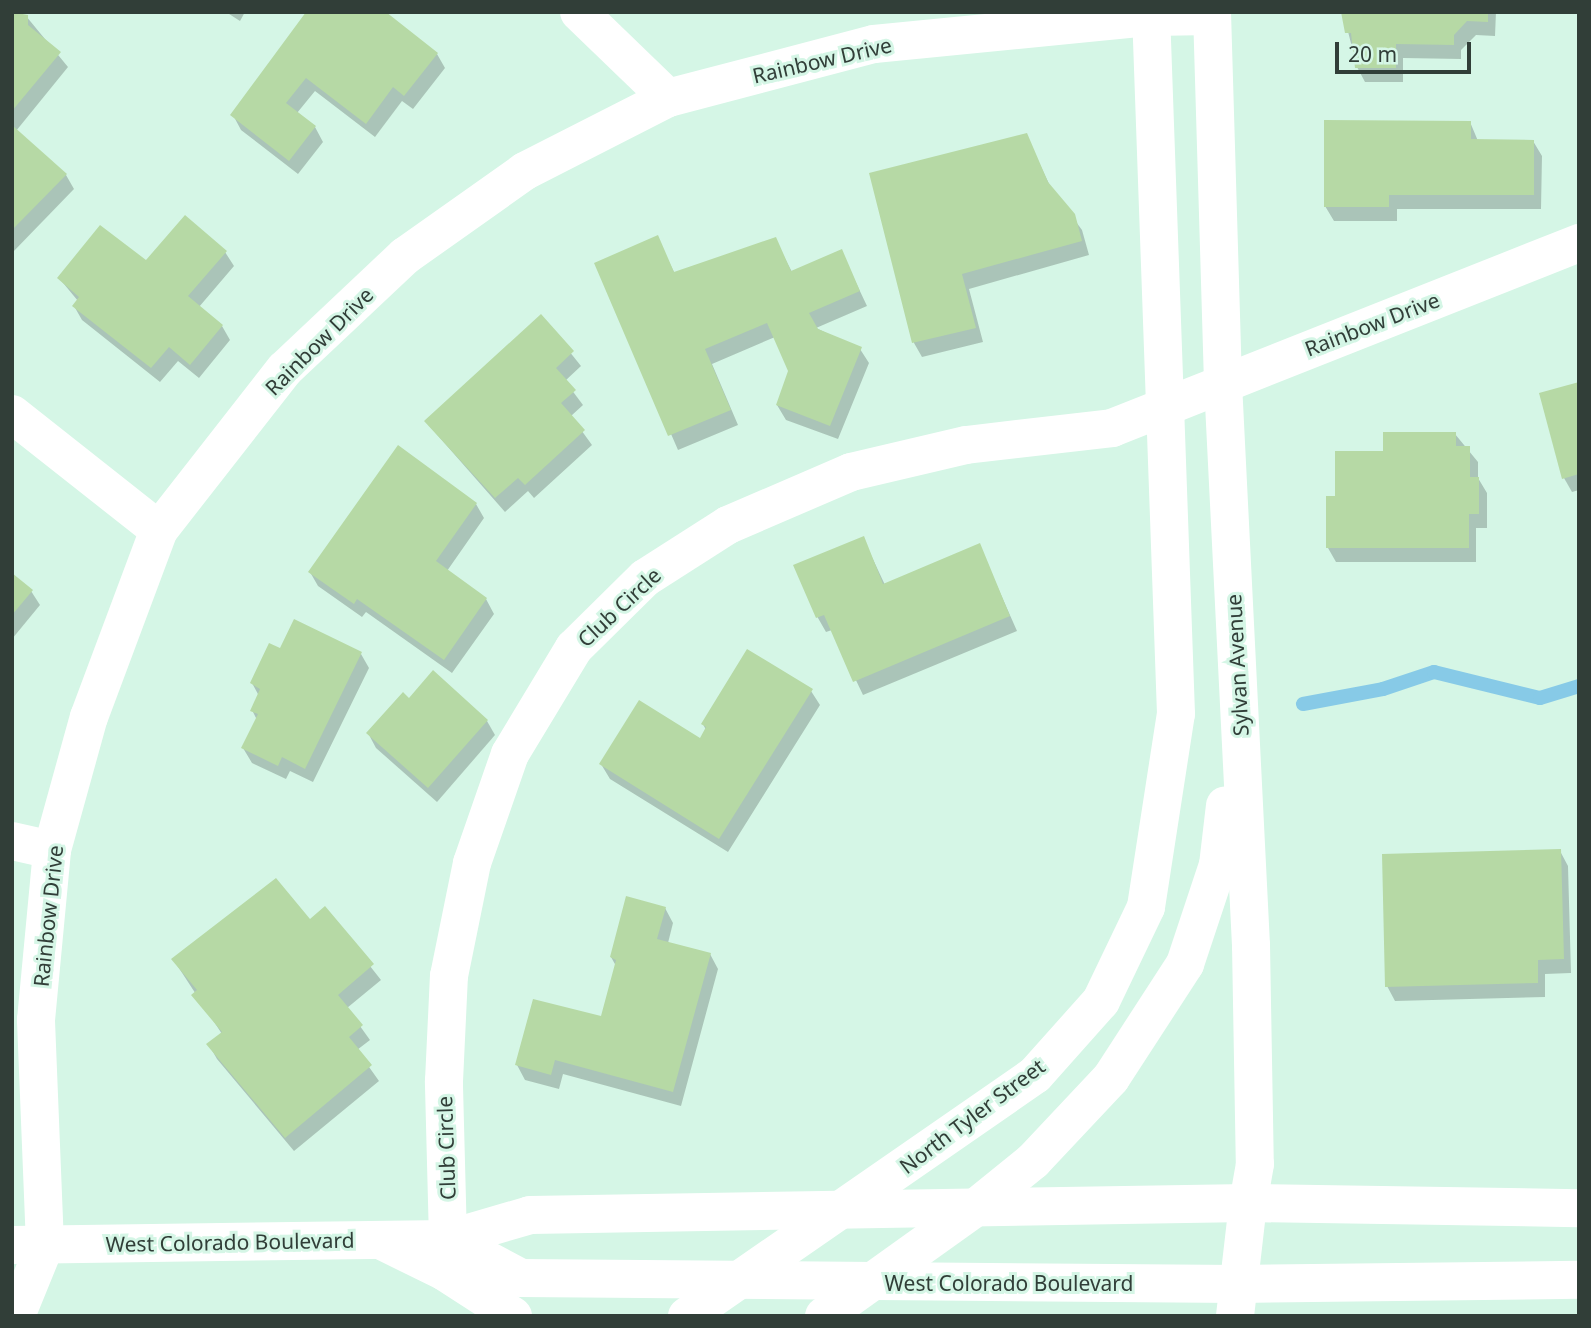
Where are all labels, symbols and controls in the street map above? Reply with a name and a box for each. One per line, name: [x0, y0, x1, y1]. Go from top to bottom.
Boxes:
scale bar: [1339, 28, 1476, 72]
street label: Rainbow Drive: [750, 32, 894, 88]
text: 20 m: [1348, 40, 1397, 68]
street label: Rainbow Drive: [260, 282, 378, 400]
street label: Rainbow Drive: [1301, 287, 1443, 361]
street label: Club Circle: [572, 562, 666, 652]
street label: Sylvan Avenue: [1221, 593, 1253, 737]
street label: Rainbow Drive: [28, 844, 68, 988]
street label: North Tyler Street: [894, 1053, 1050, 1179]
street label: Club Circle: [432, 1095, 460, 1201]
street label: West Colorado Boulevard: [105, 1227, 355, 1257]
street label: West Colorado Boulevard: [884, 1270, 1134, 1296]

